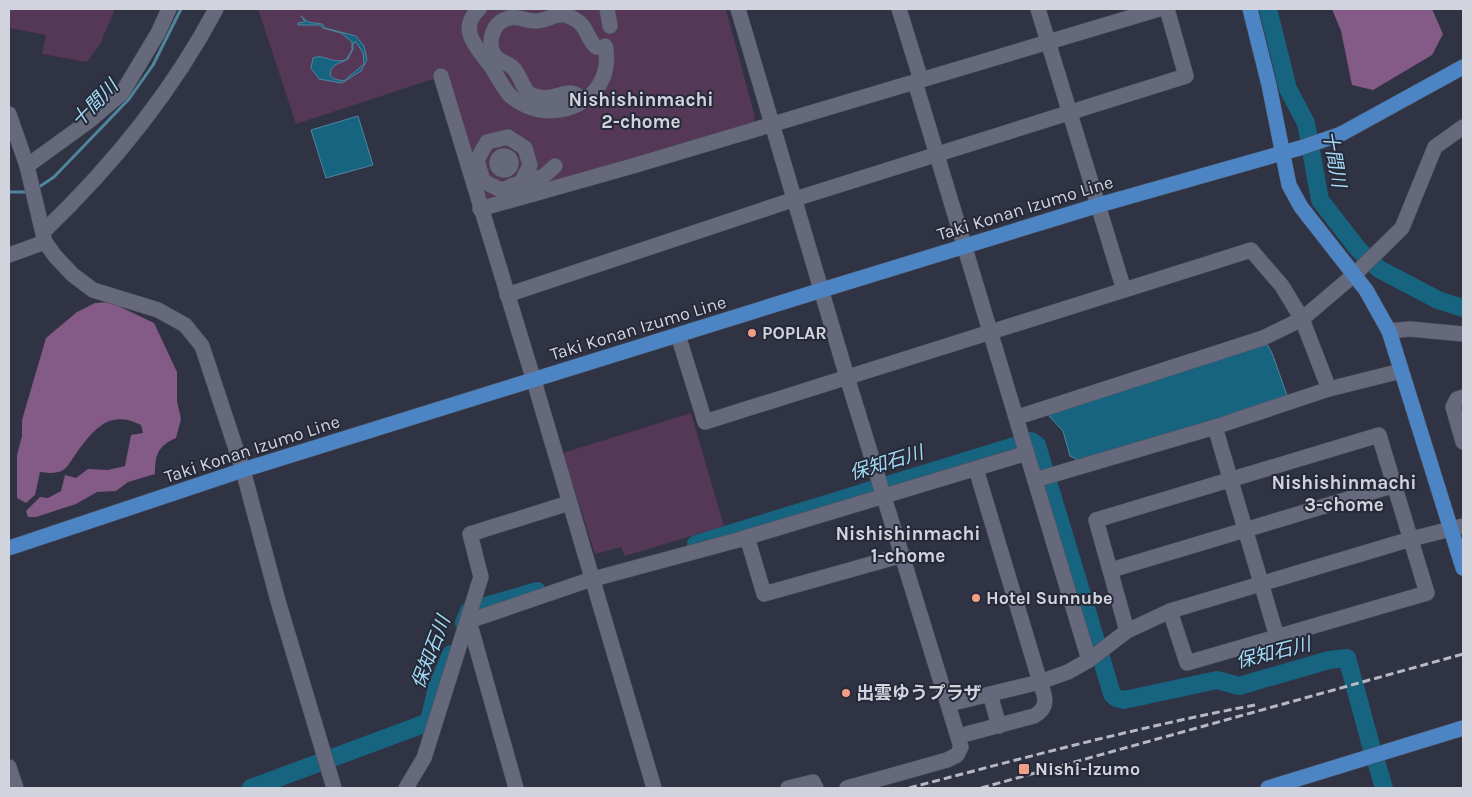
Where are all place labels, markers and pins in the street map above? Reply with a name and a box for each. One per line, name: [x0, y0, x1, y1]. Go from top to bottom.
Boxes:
place label: POPLAR: [762, 322, 827, 344]
marker: POPLAR: [746, 327, 758, 339]
place label: Hotel Sunnube: [986, 587, 1113, 609]
marker: Hotel Sunnube: [970, 592, 982, 604]
place label: 出雲ゆうプラザ: [856, 682, 982, 704]
marker: 出雲ゆうプラザ: [840, 687, 852, 699]
place label: Nishi-Izumo: [1035, 758, 1140, 780]
marker: Nishi-Izumo: [1017, 762, 1031, 776]

